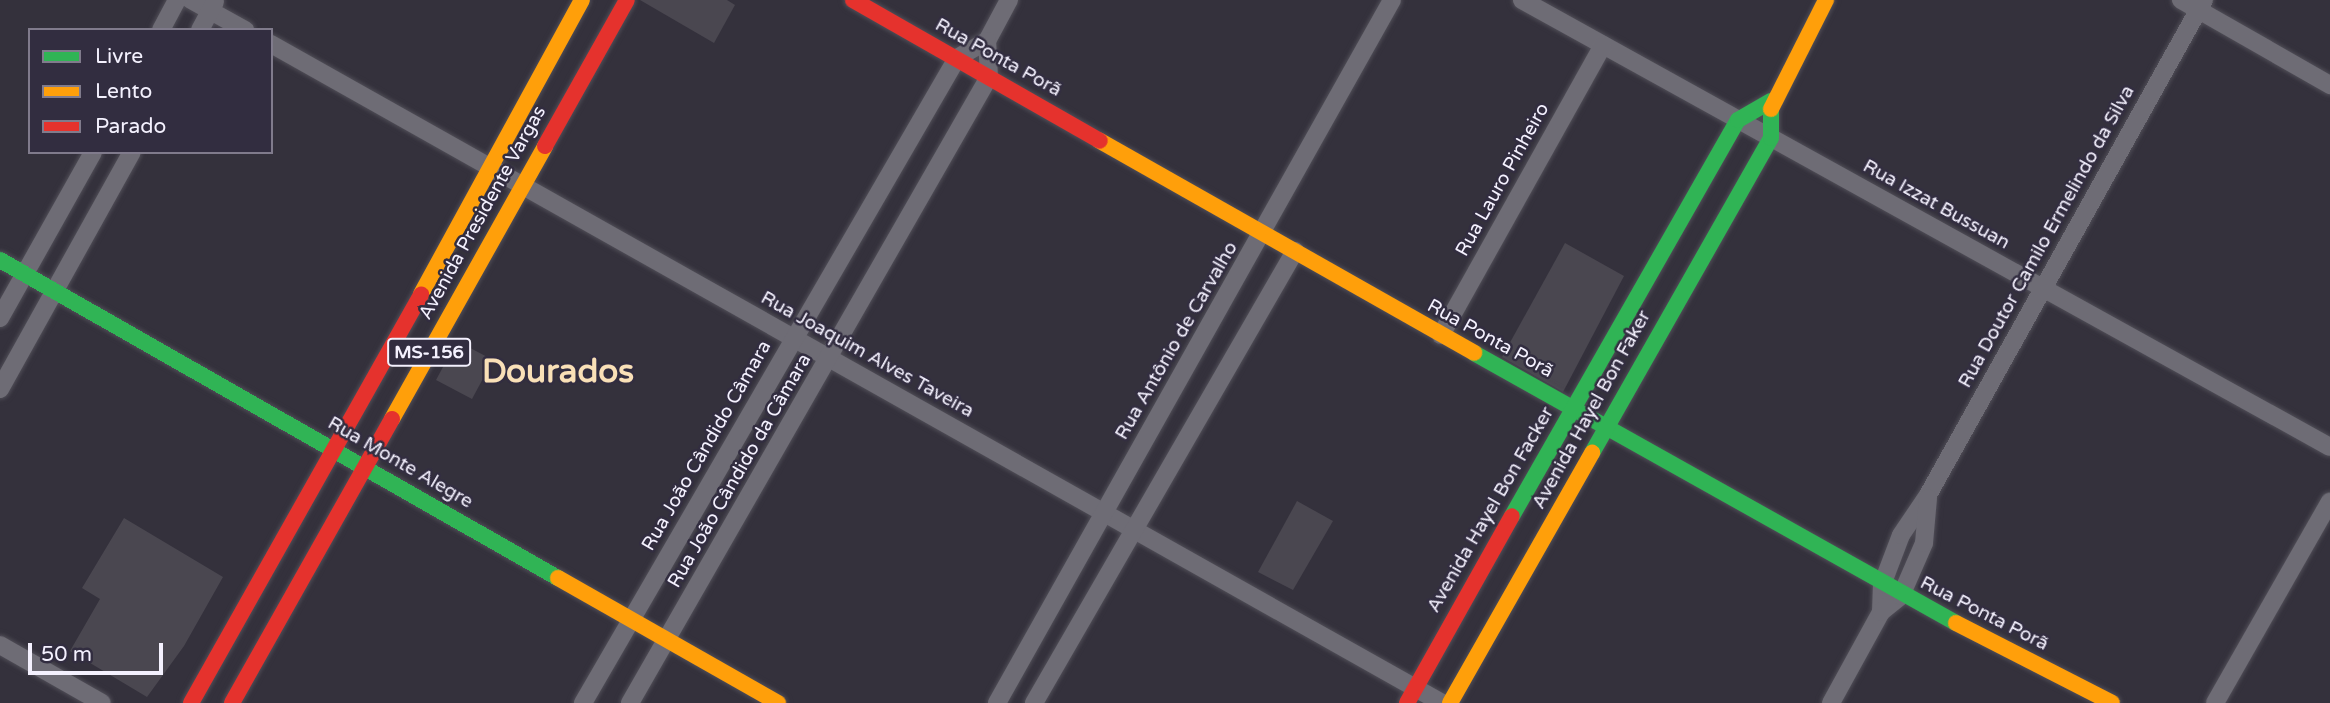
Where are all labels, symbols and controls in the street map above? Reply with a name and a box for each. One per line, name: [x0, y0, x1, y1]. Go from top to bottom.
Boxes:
street label: Rua Ponta Porã: [931, 14, 1065, 102]
legend: [28, 28, 273, 154]
text: Livre: [95, 44, 143, 69]
text: Lento: [95, 79, 152, 104]
street label: Rua Doutor Camilo Ermelindo da Silva: [1954, 82, 2140, 392]
street label: Rua Lauro Pinheiro: [1451, 99, 1555, 261]
street label: Avenida Presidente Vargas: [415, 102, 551, 324]
text: Parado: [95, 114, 166, 139]
street label: Rua Izzat Bussuan: [1859, 155, 2013, 255]
street label: Rua Antônio de Carvalho: [1111, 238, 1243, 444]
street label: Rua Joaquim Alves Taveira: [757, 287, 977, 423]
street label: Rua Ponta Porã: [1423, 295, 1557, 383]
street label: Avenida Hayel Bon Faker: [1528, 307, 1656, 513]
street label: Rua João Cândido Câmara: [637, 337, 777, 555]
road number: MS-156: [387, 338, 471, 366]
street label: Rua João Cândido da Câmara: [663, 350, 817, 592]
district label: Dourados: [482, 352, 634, 392]
street label: Avenida Hayel Bon Facker: [1423, 403, 1559, 617]
street label: Rua Monte Alegre: [323, 412, 477, 514]
street label: Rua Ponta Porã: [1916, 572, 2052, 656]
scale bar: [32, 630, 166, 674]
text: 50 m: [41, 642, 92, 667]

